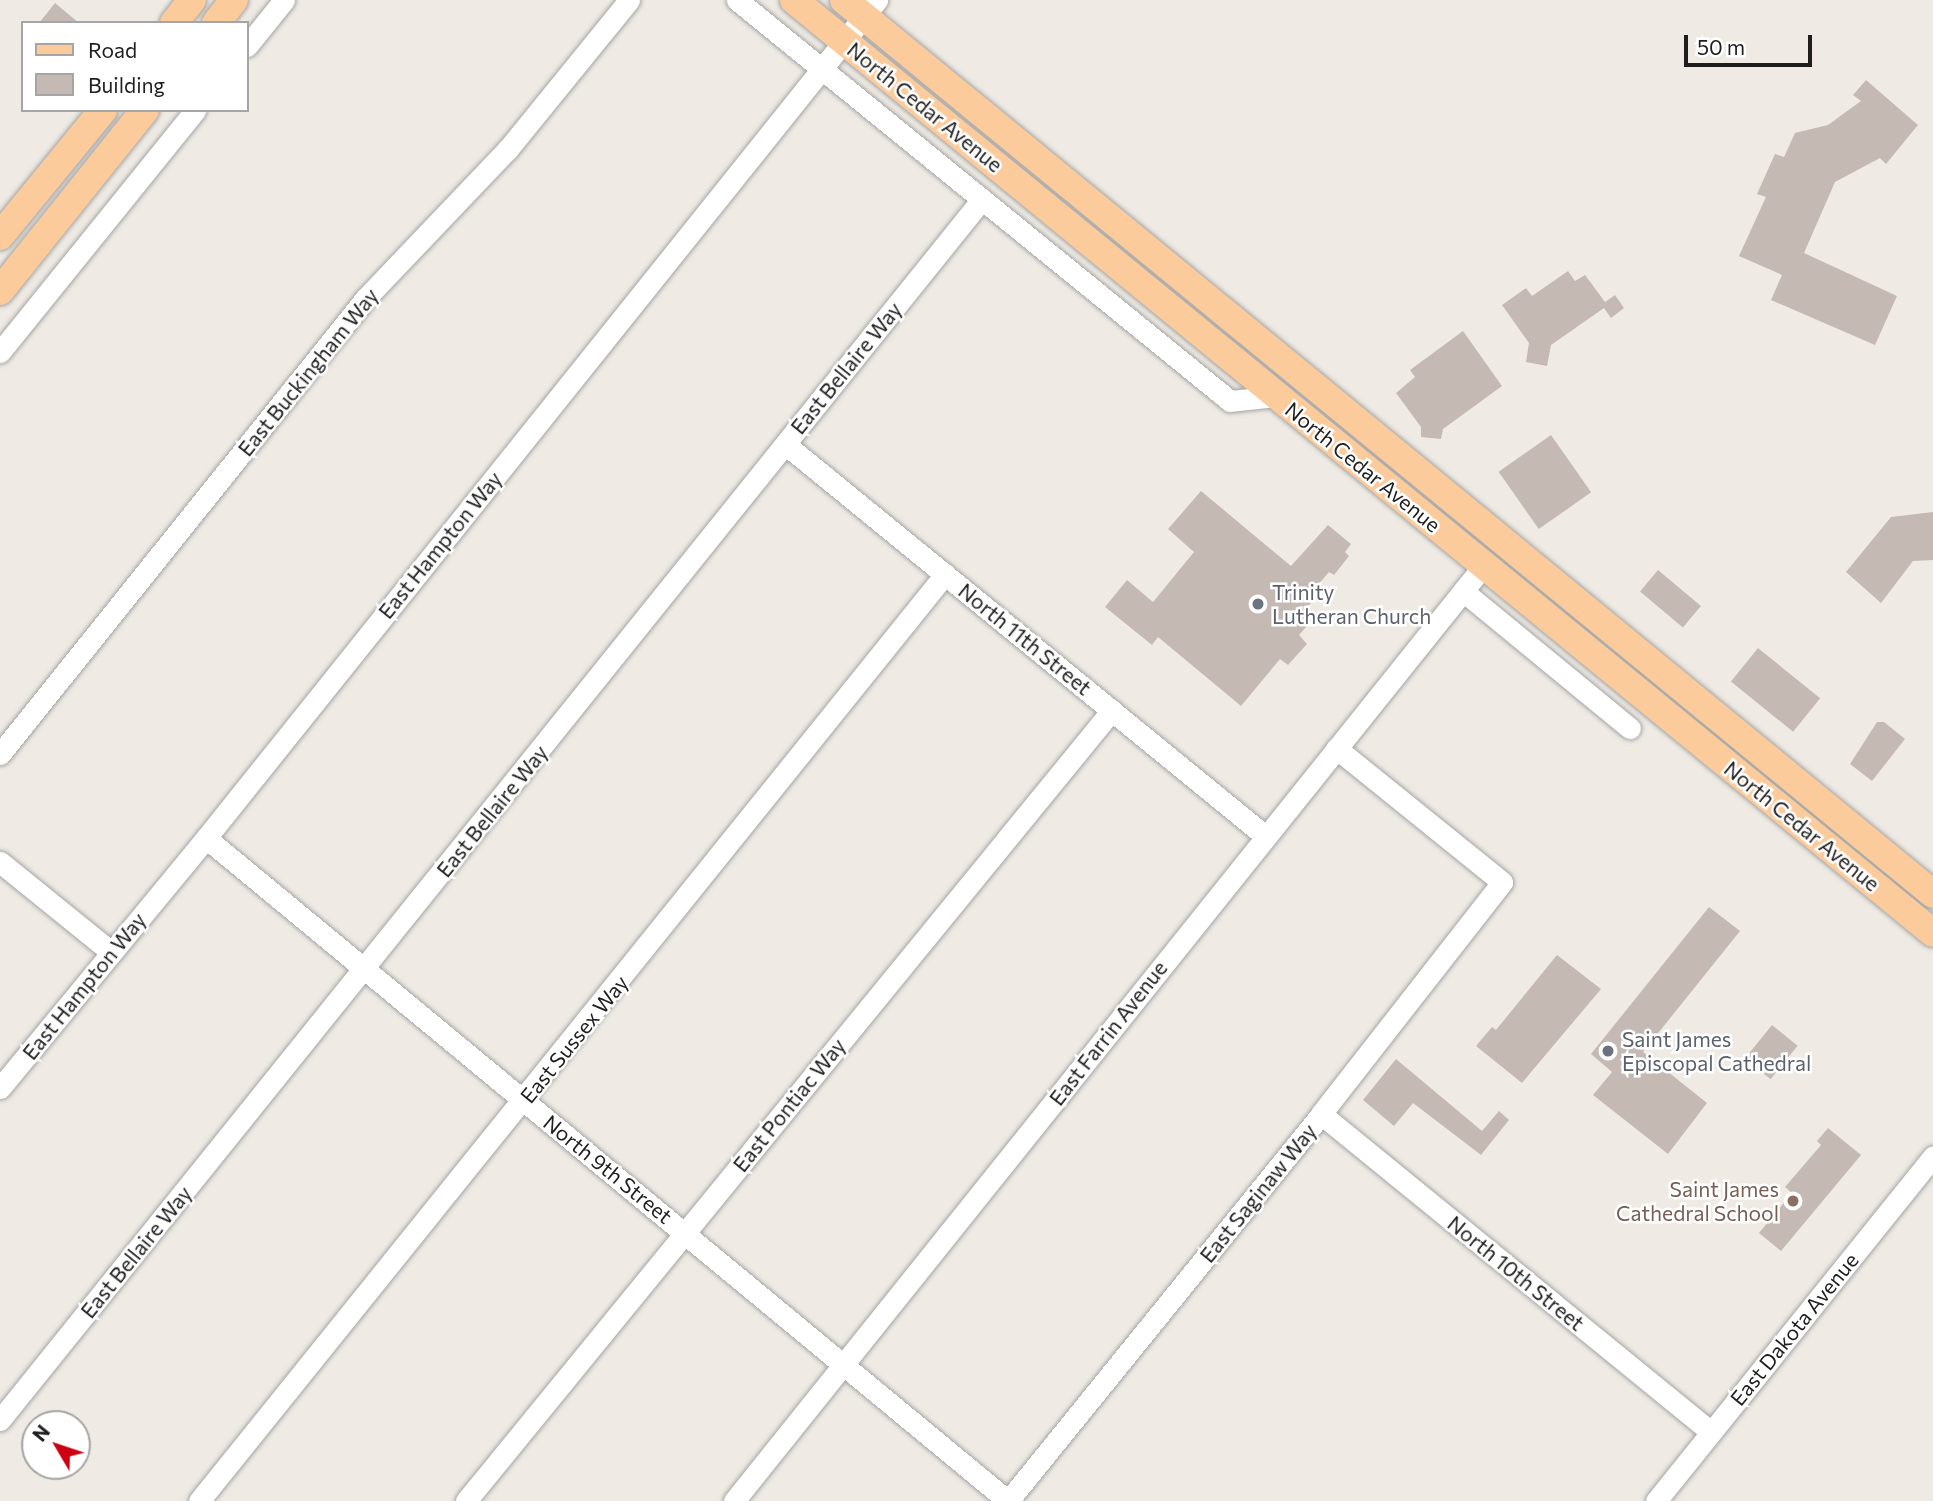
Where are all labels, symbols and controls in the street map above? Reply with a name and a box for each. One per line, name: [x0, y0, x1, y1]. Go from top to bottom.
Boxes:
legend: [21, 21, 248, 112]
scale bar: [1688, 21, 1816, 65]
text: 50 m: [1697, 34, 1745, 59]
text: Road: [88, 37, 137, 62]
street label: North Cedar Avenue: [842, 37, 1008, 177]
text: Building: [88, 72, 165, 97]
street label: East Buckingham Way: [233, 283, 383, 461]
street label: East Bellaire Way: [785, 297, 907, 439]
street label: North Cedar Avenue: [1280, 397, 1446, 537]
street label: East Hampton Way: [373, 466, 507, 624]
street label: North 11th Street: [954, 578, 1096, 700]
place label: Trinity Lutheran Church: [1272, 579, 1431, 629]
marker: Trinity Lutheran Church: [1250, 596, 1266, 612]
street label: East Bellaire Way: [431, 740, 553, 882]
street label: North Cedar Avenue: [1719, 756, 1885, 896]
street label: East Hampton Way: [17, 907, 151, 1065]
street label: East Farrin Avenue: [1044, 956, 1172, 1110]
street label: East Sussex Way: [515, 970, 633, 1108]
place label: Saint James Episcopal Cathedral: [1622, 1026, 1811, 1076]
street label: East Pontiac Way: [728, 1033, 850, 1177]
marker: Saint James Episcopal Cathedral: [1600, 1043, 1616, 1059]
street label: North 9th Street: [539, 1109, 677, 1229]
street label: East Saginaw Way: [1194, 1119, 1322, 1267]
place label: Saint James Cathedral School: [1616, 1176, 1779, 1226]
street label: East Bellaire Way: [75, 1181, 197, 1323]
marker: Saint James Cathedral School: [1785, 1193, 1801, 1209]
street label: North 10th Street: [1443, 1210, 1589, 1336]
street label: East Dakota Avenue: [1725, 1248, 1863, 1410]
north arrow: [21, 1410, 91, 1480]
text: N: [27, 1420, 54, 1446]

